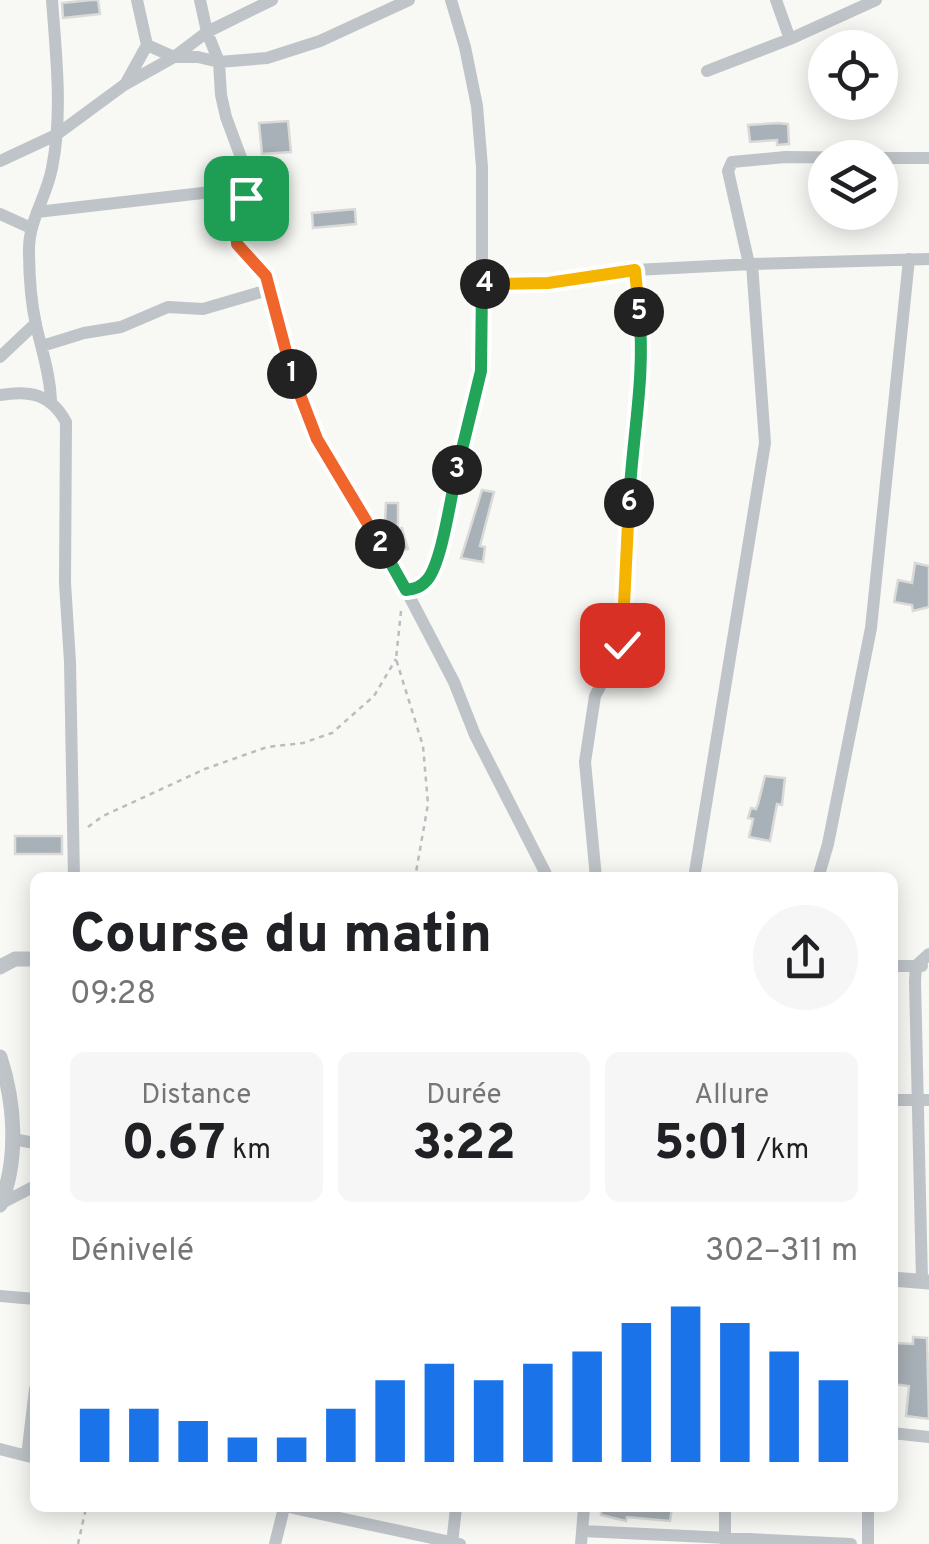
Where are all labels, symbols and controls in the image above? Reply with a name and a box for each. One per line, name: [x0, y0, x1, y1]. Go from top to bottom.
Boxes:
map controls: [808, 30, 898, 230]
button: locate: [808, 30, 898, 120]
button: layers: [808, 140, 898, 230]
pin: [204, 156, 289, 241]
icon: arrive: [219, 171, 274, 226]
pin: 4: [460, 259, 510, 309]
text: 4: [476, 266, 494, 302]
pin: 5: [614, 287, 664, 337]
text: 5: [630, 294, 648, 330]
pin: 1: [267, 349, 317, 399]
text: 1: [286, 356, 298, 392]
pin: 3: [432, 445, 482, 495]
text: 3: [449, 452, 465, 488]
pin: 6: [604, 478, 654, 528]
text: 6: [620, 485, 638, 521]
pin: 2: [355, 519, 405, 569]
text: 2: [371, 526, 389, 562]
pin: [580, 603, 665, 688]
icon: check: [595, 618, 650, 673]
text: Course du matin: [70, 902, 492, 972]
button: share: [753, 905, 858, 1010]
text: 09:28: [70, 975, 156, 1015]
text: Distance: [141, 1078, 251, 1114]
text: Durée: [426, 1078, 502, 1114]
text: Allure: [694, 1078, 769, 1114]
text: 0.67: [122, 1114, 226, 1177]
text: 3:22: [412, 1114, 516, 1177]
text: 5:01: [654, 1114, 750, 1177]
text: km: [226, 1133, 271, 1169]
text: /km: [750, 1133, 809, 1169]
text: Dénivelé: [70, 1232, 194, 1272]
text: 302–311 m: [705, 1232, 858, 1272]

